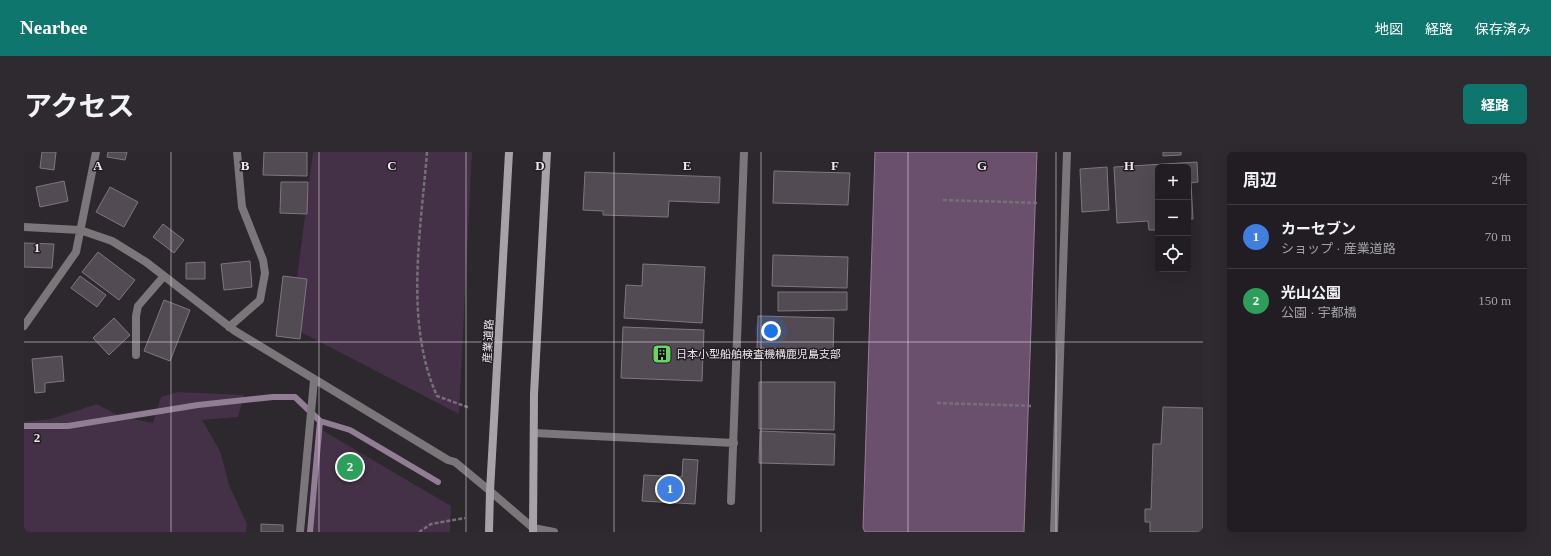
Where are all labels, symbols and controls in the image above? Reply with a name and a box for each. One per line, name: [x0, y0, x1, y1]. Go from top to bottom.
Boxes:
text: Nearbee: [20, 17, 88, 38]
text: 地図: [1375, 22, 1403, 37]
text: 経路: [1425, 22, 1453, 37]
text: 保存済み: [1475, 22, 1531, 37]
button: 経路: [1463, 84, 1527, 124]
text: アクセス: [24, 91, 135, 122]
text: A: [93, 158, 103, 173]
text: B: [241, 158, 250, 173]
text: C: [387, 158, 397, 173]
text: D: [535, 158, 545, 173]
text: E: [683, 158, 691, 173]
text: F: [831, 158, 839, 173]
text: G: [977, 158, 987, 173]
text: H: [1124, 158, 1134, 173]
map controls: [1155, 164, 1191, 272]
button: +: [1155, 164, 1191, 200]
text: 周辺: [1243, 171, 1277, 190]
text: 2件: [1491, 172, 1511, 187]
button: −: [1155, 200, 1191, 236]
text: カーセブン: [1281, 221, 1356, 237]
text: 1: [1253, 229, 1259, 244]
text: 70 m: [1485, 229, 1511, 244]
button: locate: [1155, 236, 1191, 272]
text: 1: [34, 240, 40, 255]
text: ショップ · 産業道路: [1281, 241, 1396, 256]
text: 光山公園: [1281, 285, 1341, 301]
text: 2: [1253, 293, 1259, 308]
text: 150 m: [1478, 293, 1511, 308]
text: 公園 · 宇都橋: [1281, 305, 1357, 320]
street label: 産業道路: [481, 319, 495, 363]
your location: [761, 321, 781, 341]
building icon: 日本小型船舶検査機構鹿児島支部: [651, 343, 673, 365]
place label: 日本小型船舶検査機構鹿児島支部: [676, 348, 841, 360]
text: 2: [34, 430, 40, 445]
pin: 2: [337, 452, 363, 482]
pin: 1: [657, 474, 683, 504]

